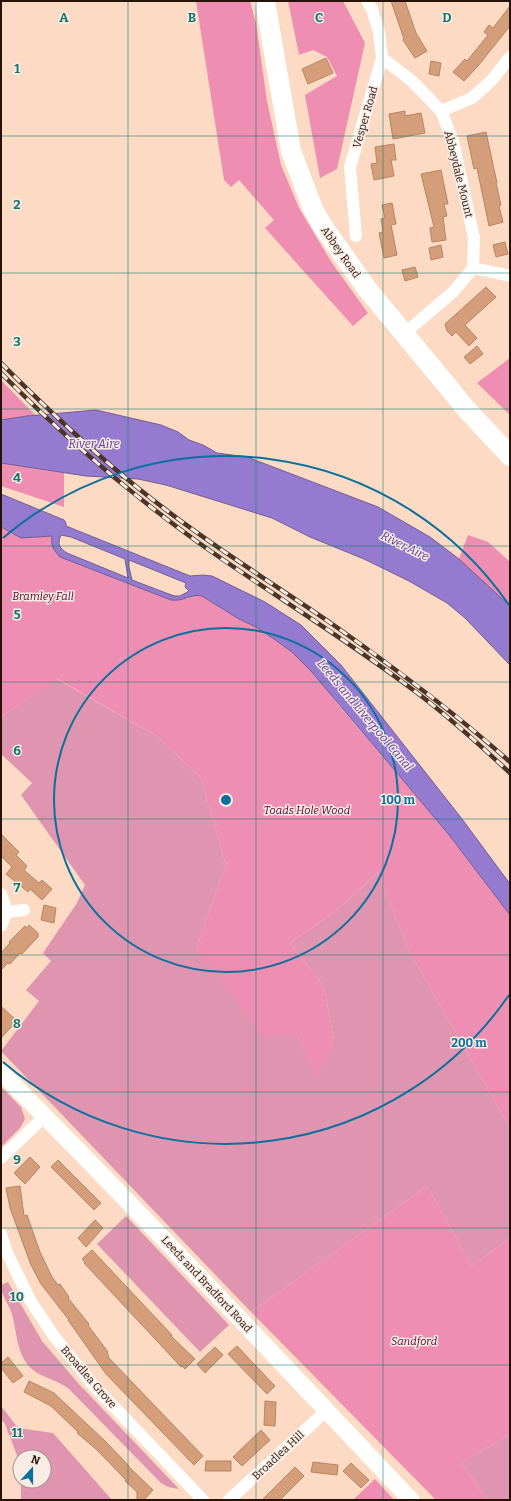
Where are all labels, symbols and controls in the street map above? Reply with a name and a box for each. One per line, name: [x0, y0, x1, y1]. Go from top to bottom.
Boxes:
text: A: [59, 10, 69, 25]
text: B: [188, 10, 196, 25]
text: C: [315, 10, 323, 25]
text: D: [442, 10, 452, 25]
text: 1: [14, 61, 20, 76]
street label: Vesper Road: [350, 84, 381, 149]
street label: Abbeydale Mount: [441, 129, 476, 219]
text: 2: [13, 197, 21, 212]
street label: Abbey Road: [318, 224, 363, 281]
text: 3: [13, 334, 21, 349]
water label: River Aire: [68, 437, 120, 451]
text: 4: [13, 470, 21, 485]
water label: River Aire: [379, 528, 431, 564]
park label: Bramley Fall: [12, 590, 74, 603]
text: 5: [13, 607, 21, 622]
water label: Leeds and Liverpool Canal: [314, 656, 416, 774]
text: 6: [13, 743, 21, 758]
centre of rings: [219, 793, 233, 807]
text: 100 m: [381, 793, 416, 807]
park label: Toads Hole Wood: [264, 804, 351, 817]
text: 7: [14, 880, 21, 895]
text: 8: [13, 1016, 21, 1031]
text: 200 m: [451, 1036, 487, 1050]
text: 9: [13, 1152, 21, 1167]
street label: Leeds and Bradford Road: [159, 1234, 255, 1335]
text: 10: [10, 1289, 24, 1304]
park label: Sandford: [391, 1335, 438, 1348]
street label: Broadlea Grove: [58, 1344, 119, 1411]
text: 11: [11, 1425, 23, 1440]
street label: Broadlea Hill: [250, 1428, 307, 1483]
north arrow: [12, 1449, 52, 1489]
text: N: [29, 1453, 42, 1468]

